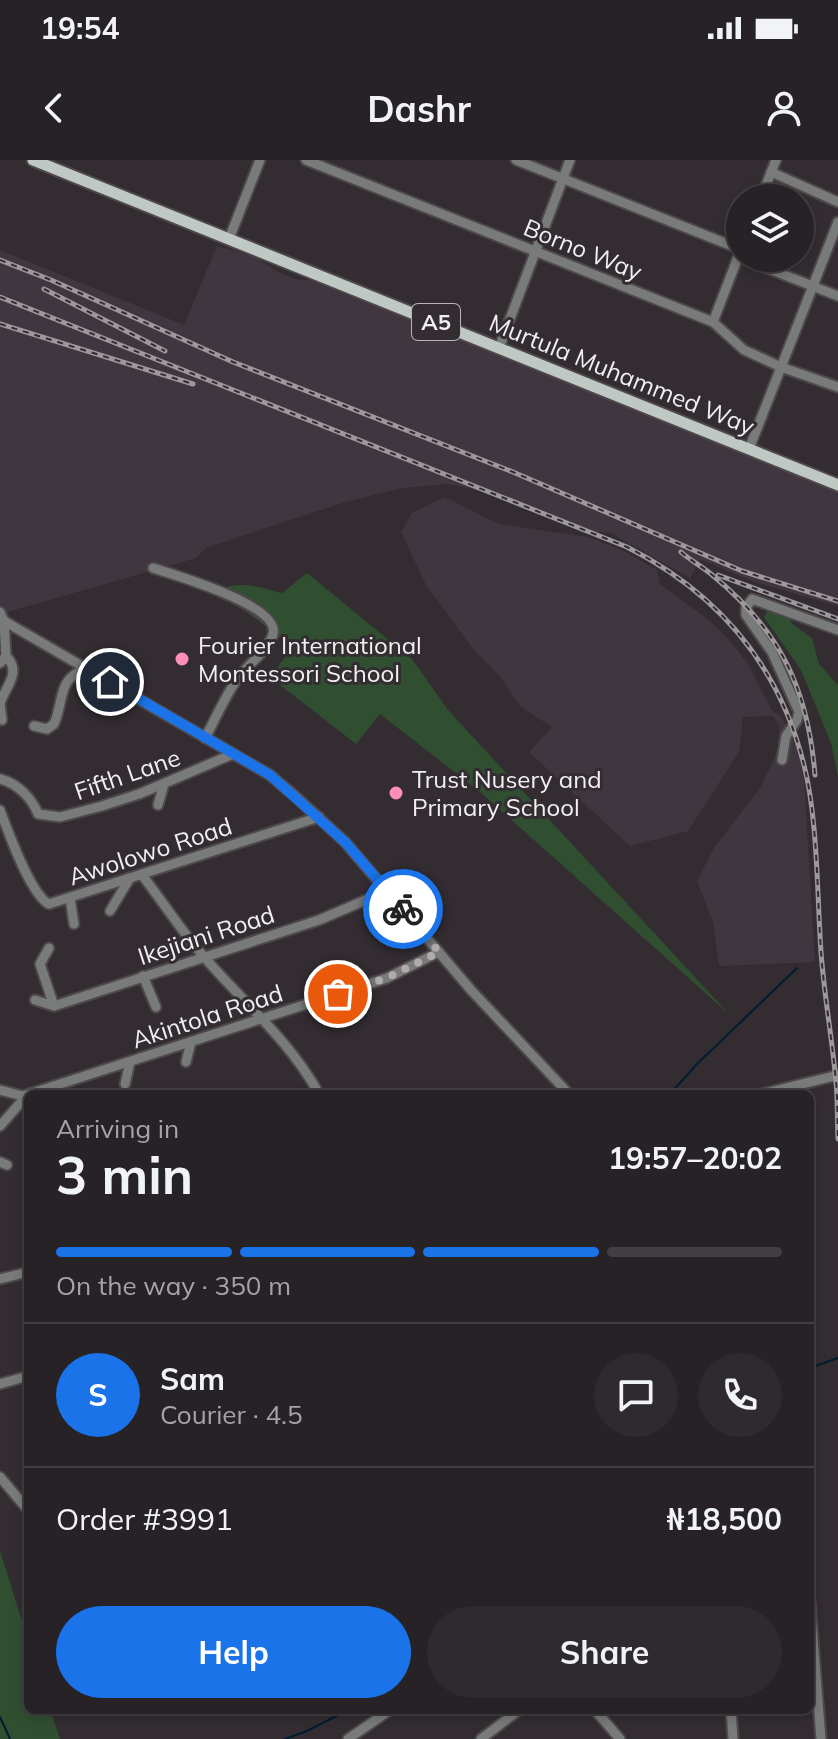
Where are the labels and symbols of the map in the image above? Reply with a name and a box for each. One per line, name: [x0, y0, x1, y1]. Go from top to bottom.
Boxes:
street label: Borno Way: [519, 212, 647, 286]
road number: A5: [412, 304, 460, 340]
street label: Murtula Muhammed Way: [485, 307, 759, 441]
place label: Fourier International Montessori School: [198, 630, 422, 688]
pin: [76, 648, 144, 716]
marker: Fourier International Montessori School: [173, 650, 191, 668]
street label: Fifth Lane: [70, 742, 184, 806]
place label: Trust Nusery and Primary School: [412, 764, 602, 822]
marker: Trust Nusery and Primary School: [387, 784, 405, 802]
street label: Awolowo Road: [64, 810, 236, 892]
courier: [363, 869, 443, 949]
street label: Ikejiani Road: [134, 899, 278, 971]
pin: [304, 960, 372, 1028]
street label: Akintola Road: [128, 977, 286, 1055]

